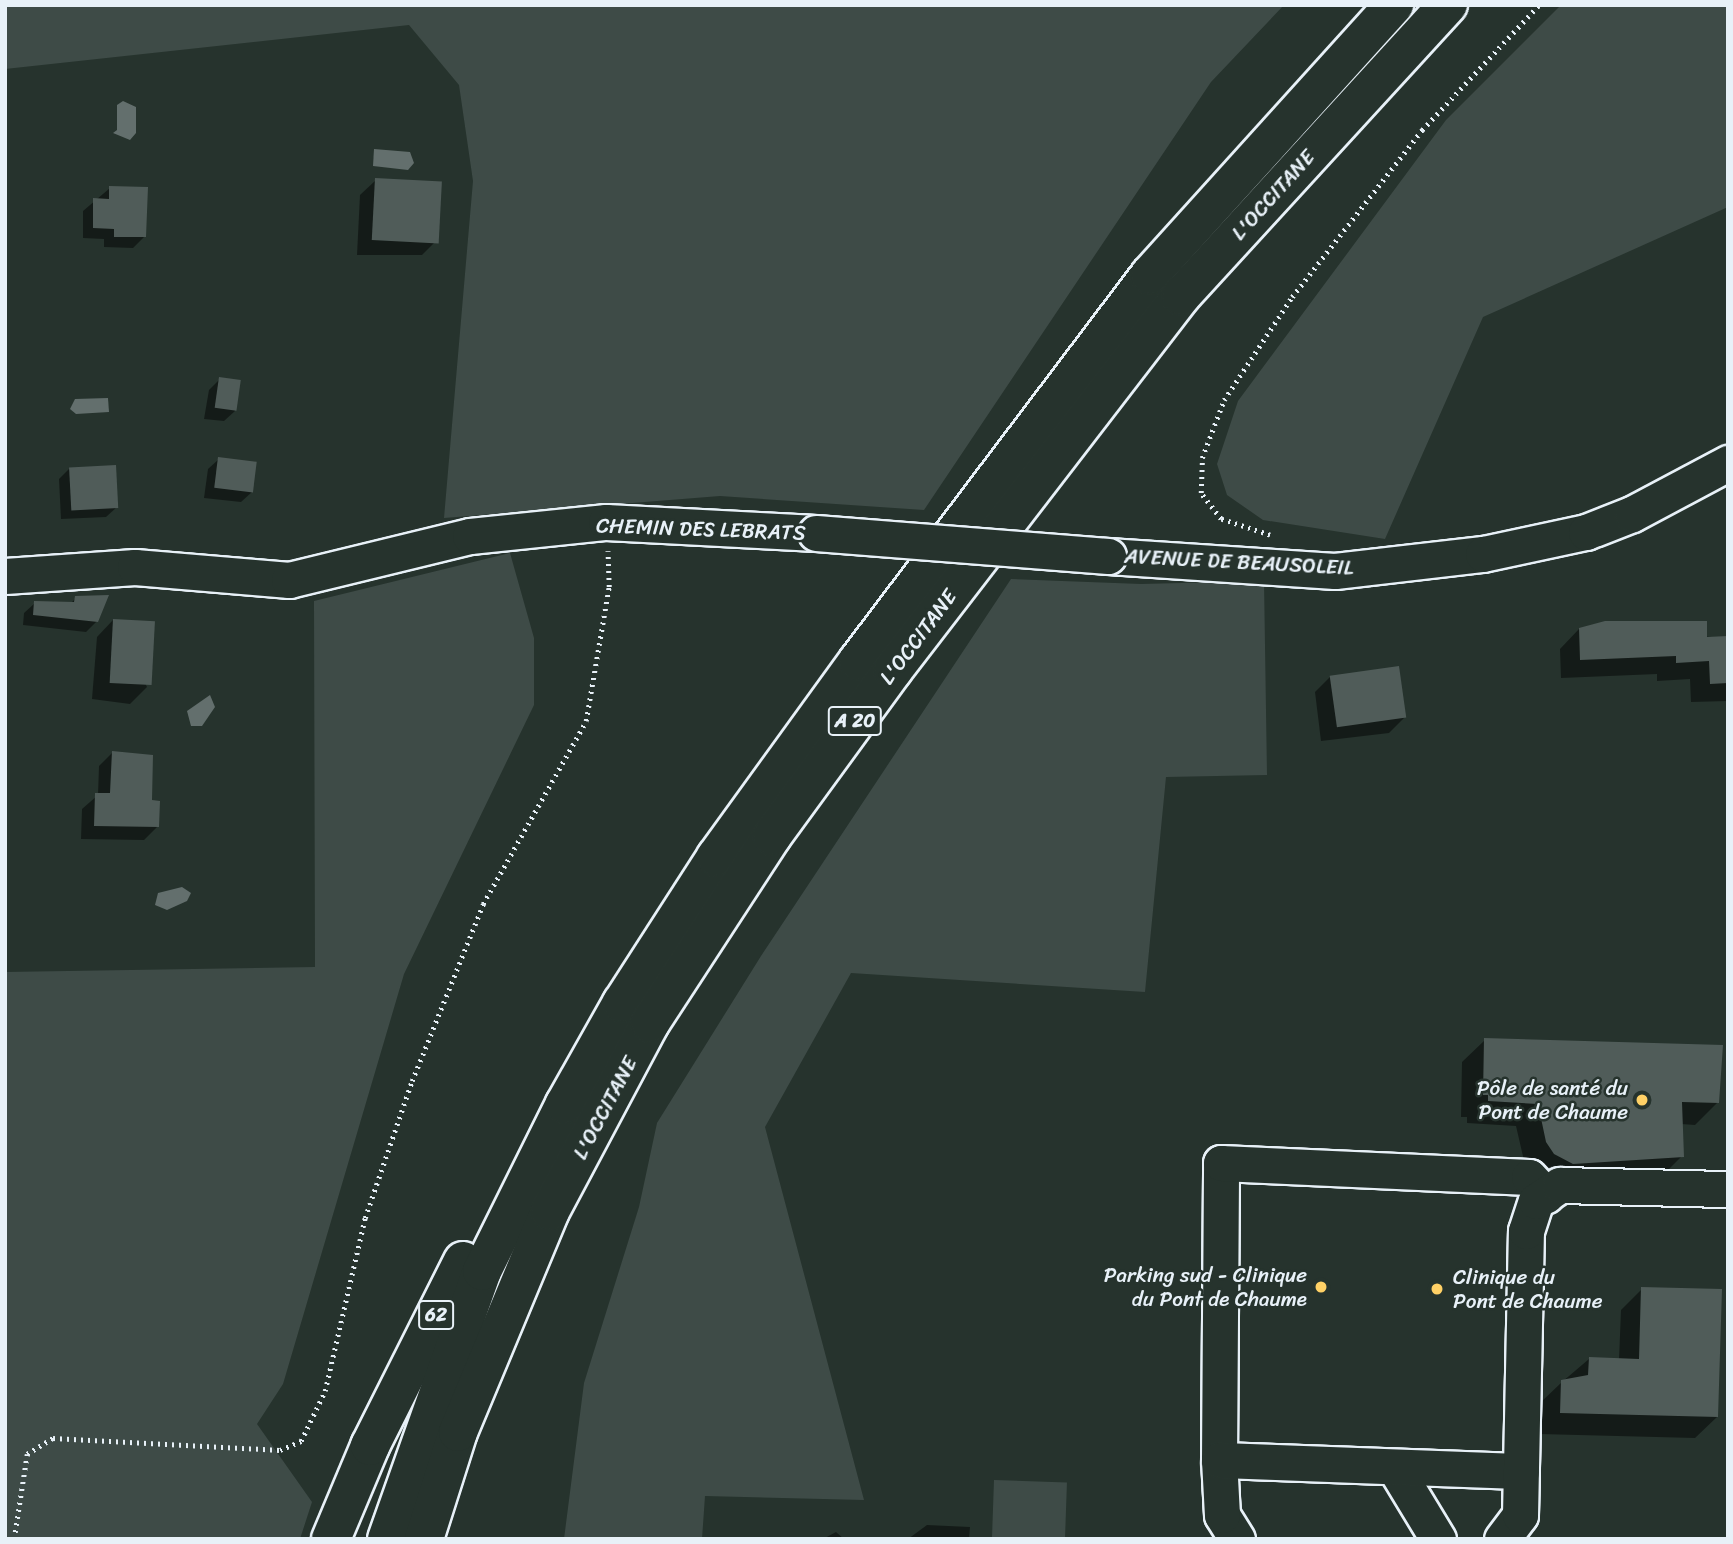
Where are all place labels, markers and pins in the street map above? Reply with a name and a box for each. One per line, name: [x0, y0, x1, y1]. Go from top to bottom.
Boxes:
place label: Pôle de santé du Pont de Chaume: [1476, 1075, 1628, 1125]
marker: Pôle de santé du Pont de Chaume: [1634, 1092, 1650, 1108]
place label: Parking sud - Clinique du Pont de Chaume: [1104, 1262, 1307, 1312]
place label: Clinique du Pont de Chaume: [1453, 1264, 1602, 1314]
marker: Parking sud - Clinique du Pont de Chaume: [1313, 1279, 1329, 1295]
marker: Clinique du Pont de Chaume: [1427, 1279, 1447, 1299]

